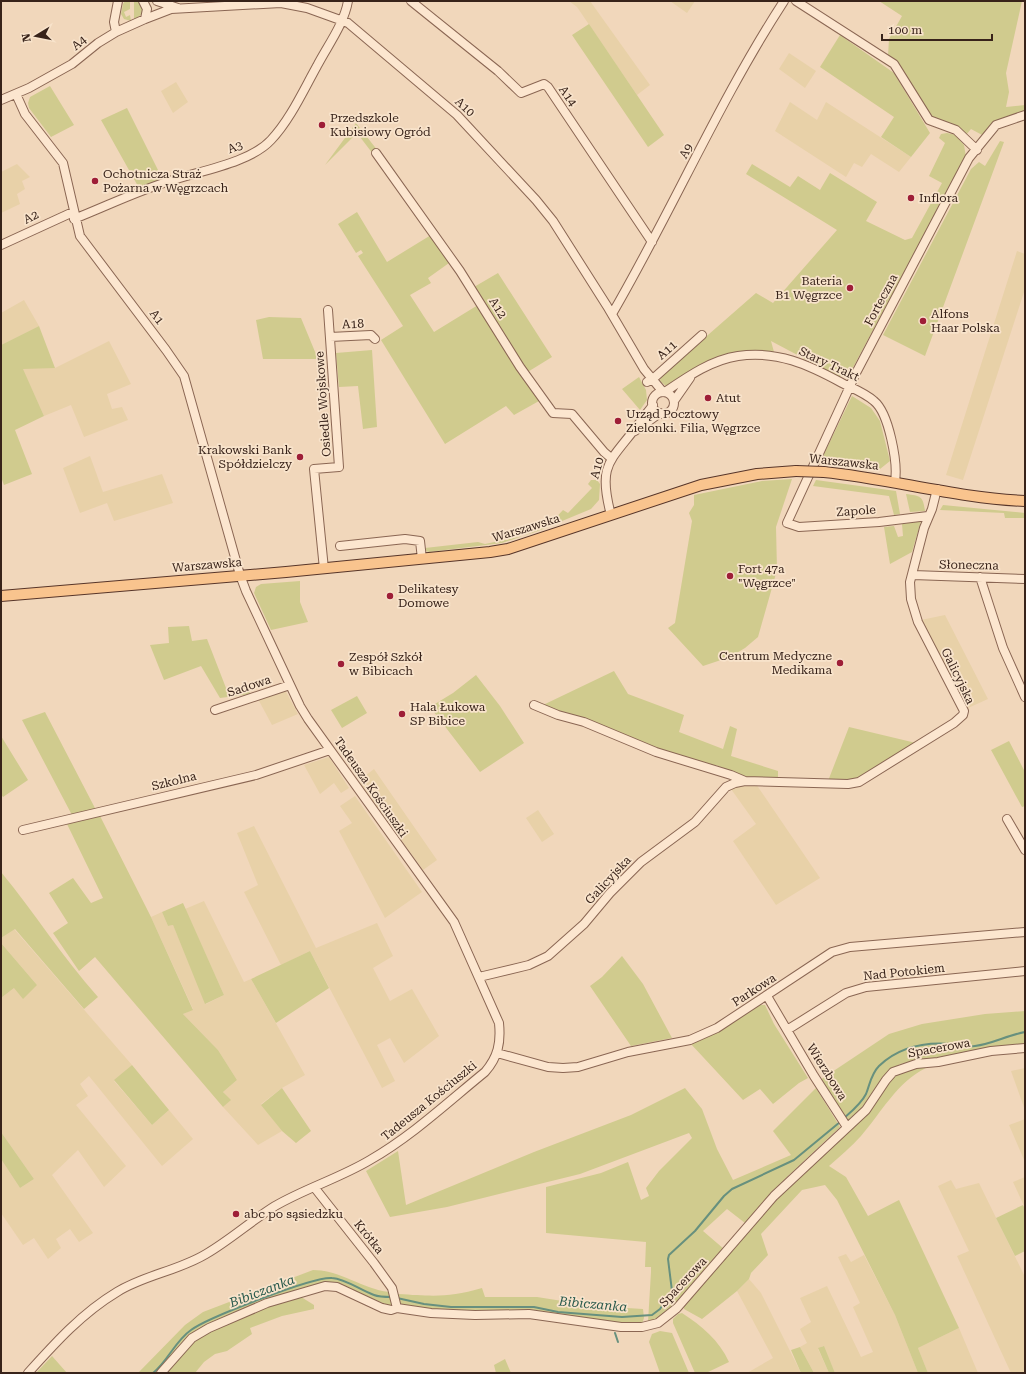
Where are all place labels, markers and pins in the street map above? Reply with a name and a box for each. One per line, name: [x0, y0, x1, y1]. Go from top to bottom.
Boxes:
place label: Przedszkole Kubisiowy Ogród: [330, 111, 431, 139]
marker: Przedszkole Kubisiowy Ogród: [317, 120, 327, 130]
place label: Ochotnicza Straż Pożarna w Węgrzcach: [103, 167, 229, 195]
marker: Ochotnicza Straż Pożarna w Węgrzcach: [90, 176, 100, 186]
place label: Inflora: [919, 191, 958, 205]
marker: Inflora: [906, 193, 916, 203]
place label: Bateria B1 Węgrzce: [775, 274, 842, 302]
marker: Bateria B1 Węgrzce: [845, 283, 855, 293]
place label: Alfons Haar Polska: [931, 307, 1000, 335]
marker: Alfons Haar Polska: [918, 316, 928, 326]
place label: Atut: [716, 391, 741, 405]
marker: Atut: [703, 393, 713, 403]
place label: Urząd Pocztowy Zielonki. Filia, Węgrzce: [626, 407, 761, 435]
marker: Urząd Pocztowy Zielonki. Filia, Węgrzce: [613, 416, 623, 426]
place label: Krakowski Bank Spółdzielczy: [198, 443, 293, 471]
marker: Krakowski Bank Spółdzielczy: [295, 452, 305, 462]
place label: Fort 47a "Węgrzce": [738, 562, 796, 590]
marker: Fort 47a "Węgrzce": [725, 571, 735, 581]
place label: Delikatesy Domowe: [398, 582, 459, 610]
marker: Delikatesy Domowe: [385, 591, 395, 601]
place label: Centrum Medyczne Medikama: [719, 649, 832, 677]
place label: Zespół Szkół w Bibicach: [349, 650, 423, 678]
marker: Centrum Medyczne Medikama: [835, 658, 845, 668]
marker: Zespół Szkół w Bibicach: [336, 659, 346, 669]
place label: Hala Łukowa SP Bibice: [410, 700, 486, 728]
marker: Hala Łukowa SP Bibice: [397, 709, 407, 719]
place label: abc po sąsiedzku: [244, 1207, 343, 1221]
marker: abc po sąsiedzku: [231, 1209, 241, 1219]

